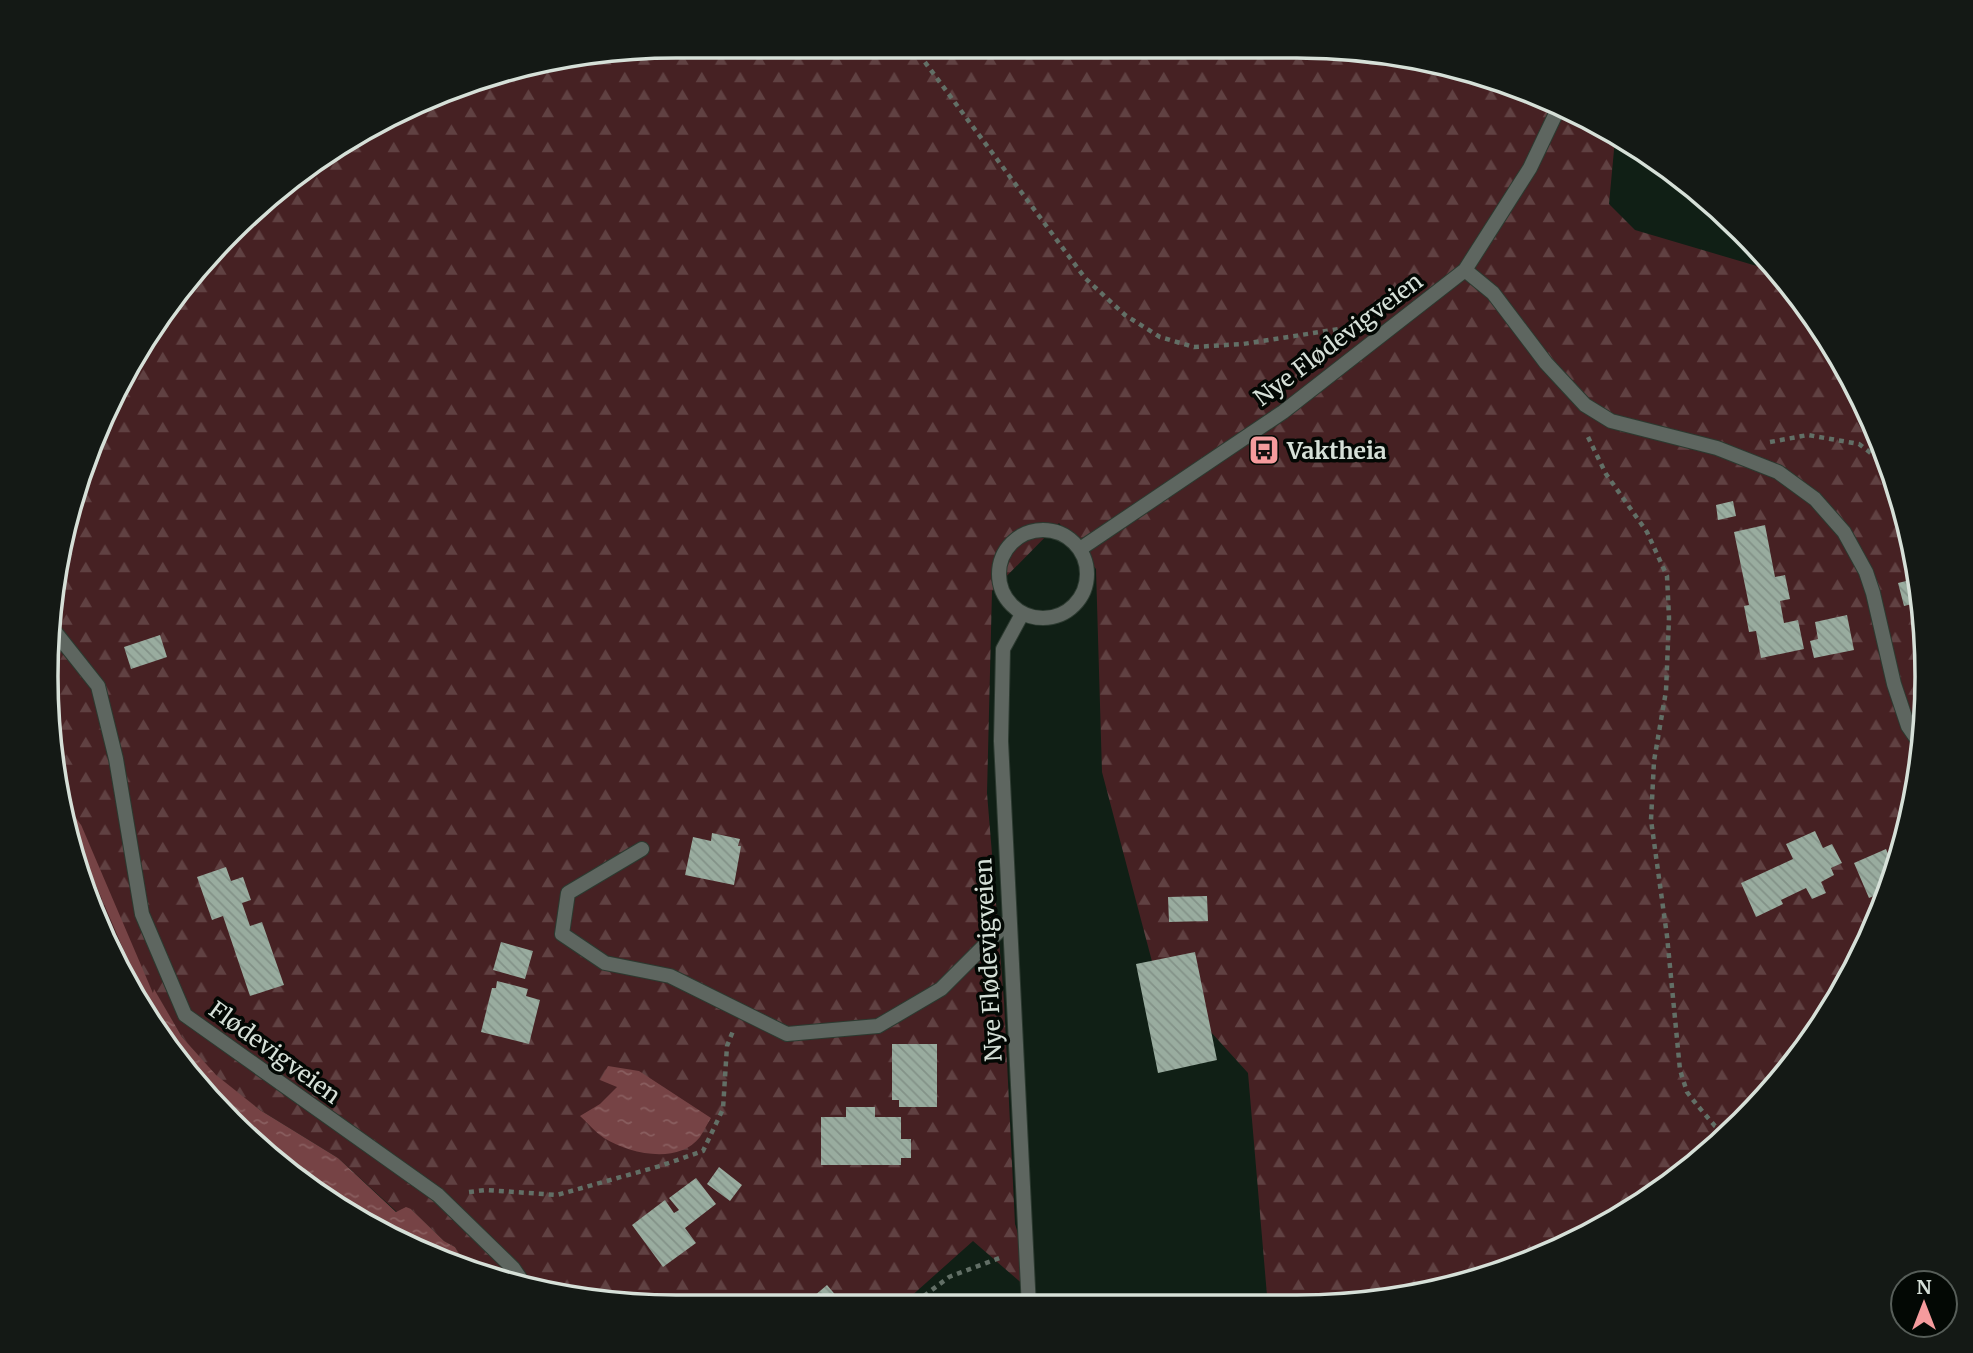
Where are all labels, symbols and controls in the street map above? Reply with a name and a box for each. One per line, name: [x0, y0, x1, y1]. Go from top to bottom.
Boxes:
street label: Nye Flødevigveien: [1248, 266, 1428, 412]
bus stop icon: Vaktheia: [1247, 433, 1281, 467]
place label: Vaktheia: [1286, 436, 1387, 465]
street label: Nye Flødevigveien: [968, 857, 1008, 1063]
street label: Flødevigveien: [204, 995, 346, 1109]
north arrow: [1889, 1269, 1959, 1339]
text: N: [1916, 1275, 1932, 1299]

